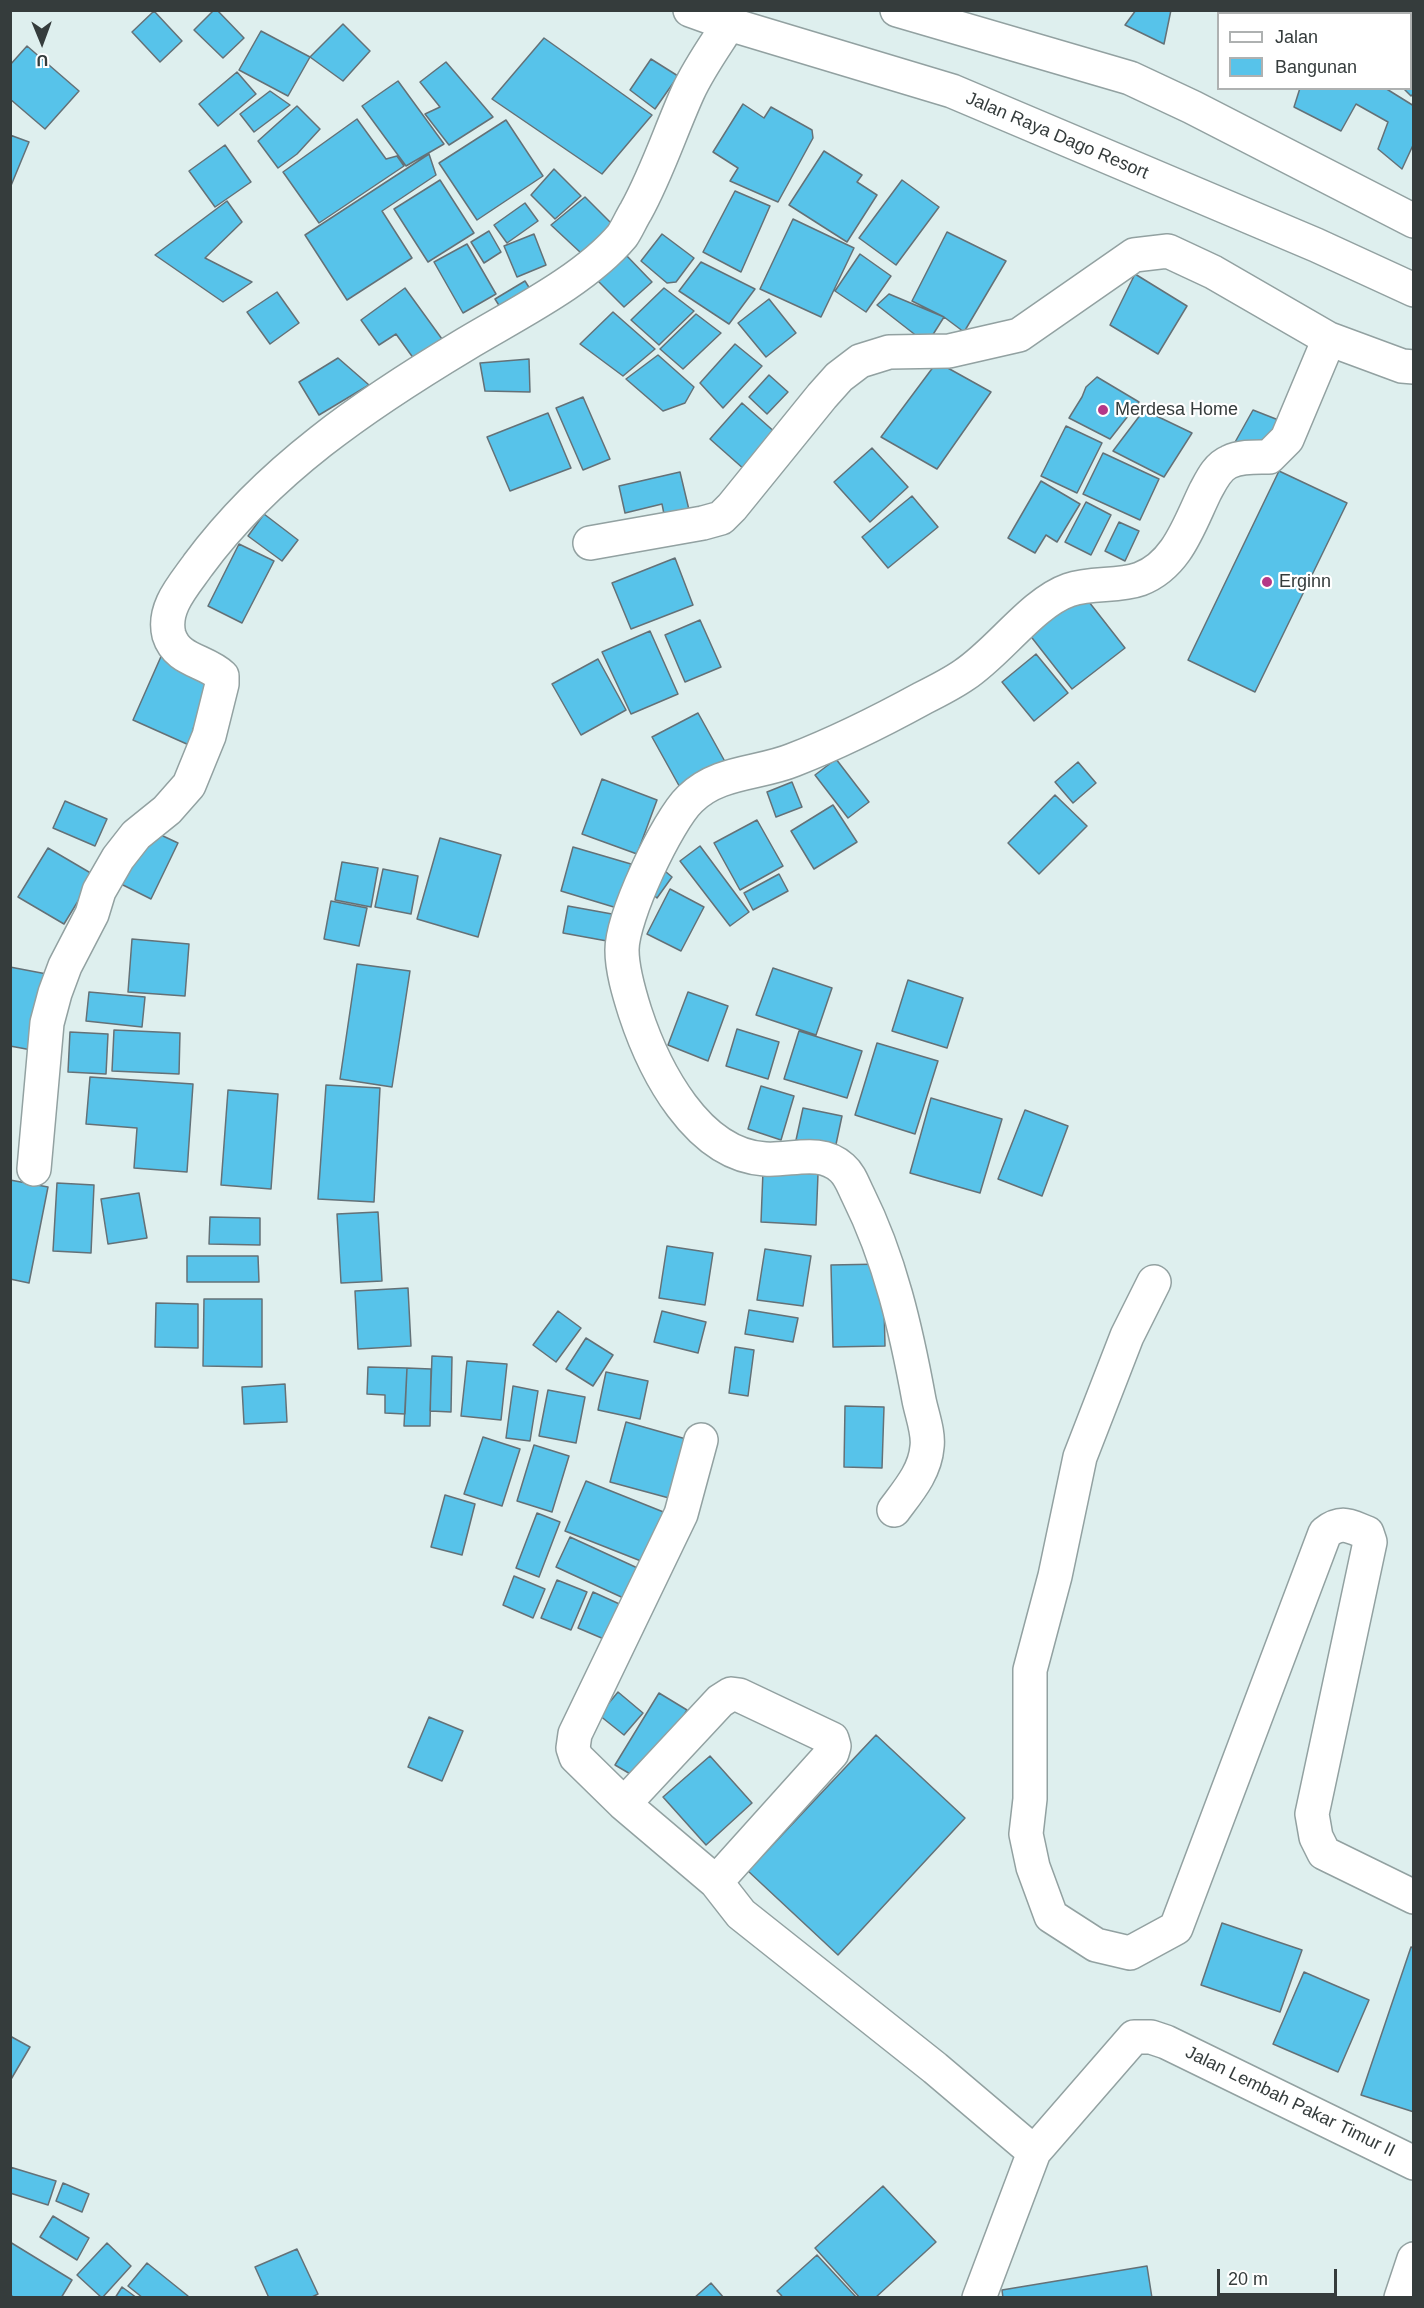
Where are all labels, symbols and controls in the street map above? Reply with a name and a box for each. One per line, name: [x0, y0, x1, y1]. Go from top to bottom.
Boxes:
north arrow: [12, 12, 72, 72]
legend: [1217, 12, 1412, 90]
text: Jalan: [1275, 27, 1318, 47]
text: U: [36, 52, 48, 69]
text: Bangunan: [1275, 57, 1357, 77]
street label: Jalan Raya Dago Resort: [963, 88, 1151, 184]
place label: Merdesa Home: [1115, 399, 1238, 421]
marker: Merdesa Home: [1096, 403, 1110, 417]
place label: Erginn: [1279, 571, 1331, 593]
marker: Erginn: [1260, 575, 1274, 589]
street label: Jalan Lembah Pakar Timur II: [1182, 2042, 1398, 2162]
scale bar: [1220, 2257, 1340, 2295]
text: 20 m: [1228, 2269, 1268, 2289]

